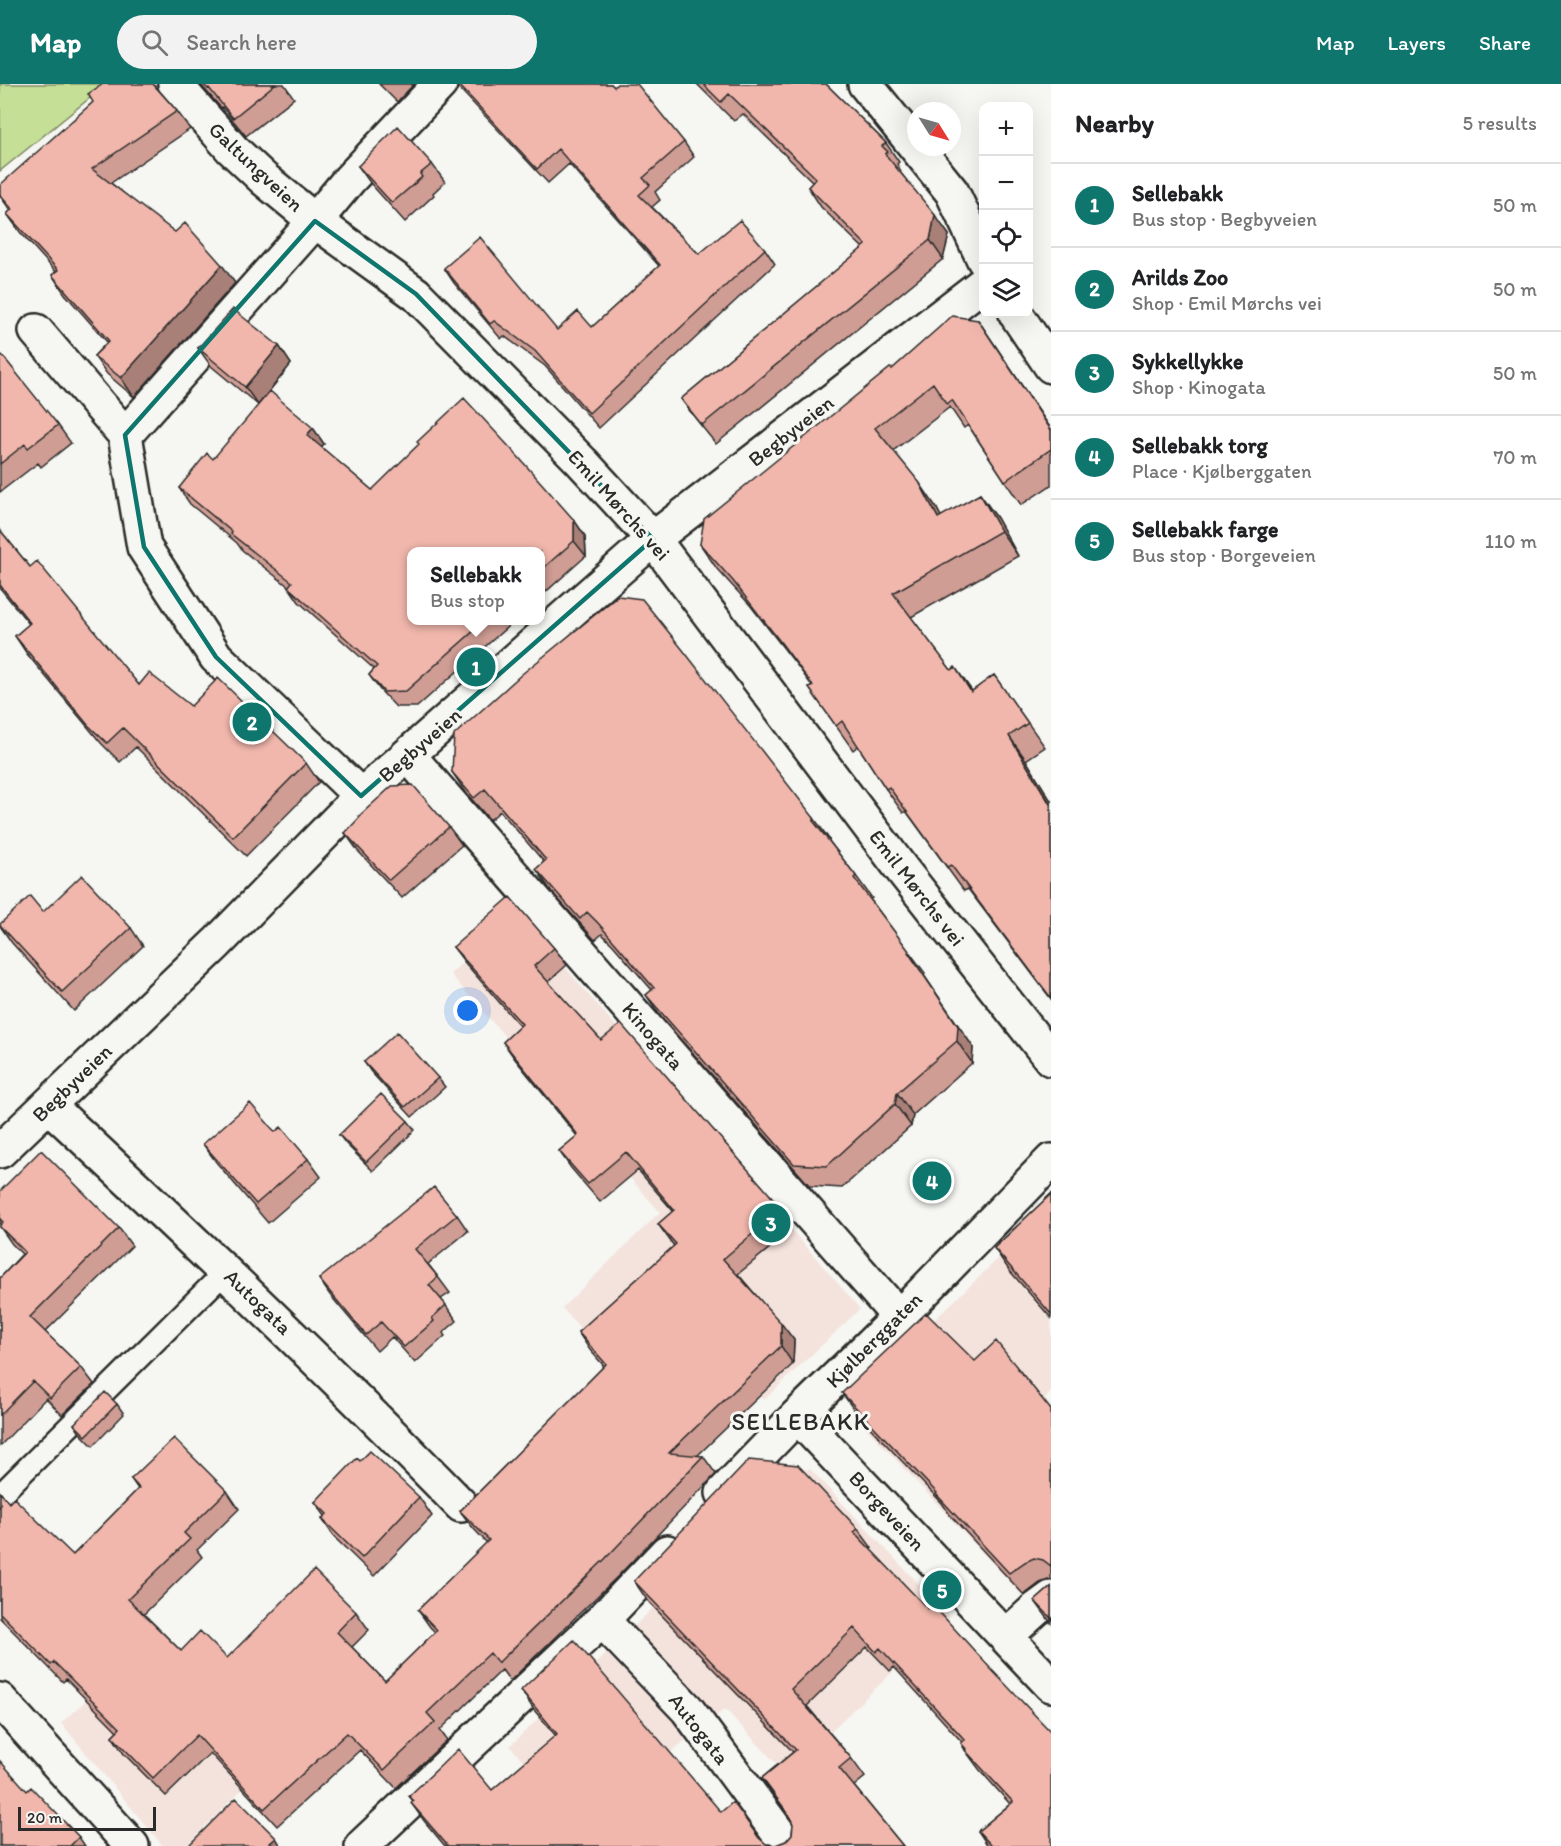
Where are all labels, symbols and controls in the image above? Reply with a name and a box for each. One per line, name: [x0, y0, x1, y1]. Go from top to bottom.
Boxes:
search box: [117, 15, 537, 69]
text: Map: [30, 25, 81, 59]
icon: search: [138, 26, 171, 59]
text: Search here: [186, 29, 297, 56]
text: Map: [1316, 30, 1355, 55]
text: Layers: [1388, 30, 1446, 55]
text: Share: [1479, 30, 1531, 55]
north arrow: [907, 102, 961, 156]
map controls: [979, 102, 1033, 318]
button: +: [979, 102, 1033, 156]
text: Nearby: [1075, 107, 1154, 139]
text: 5 results: [1463, 111, 1537, 135]
street label: Galtungveien: [204, 116, 309, 217]
button: −: [979, 156, 1033, 210]
text: Sellebakk: [1132, 180, 1223, 207]
text: 1: [1090, 193, 1099, 217]
text: 50 m: [1493, 193, 1537, 217]
text: Bus stop · Begbyveien: [1132, 207, 1317, 231]
button: locate: [979, 210, 1033, 264]
button: layers: [979, 264, 1033, 318]
text: Arilds Zoo: [1132, 264, 1228, 291]
text: 2: [1089, 277, 1100, 301]
text: 50 m: [1493, 277, 1537, 301]
text: Shop · Emil Mørchs vei: [1132, 291, 1322, 315]
text: Sykkellykke: [1132, 348, 1244, 375]
text: 3: [1089, 361, 1100, 385]
text: 50 m: [1493, 361, 1537, 385]
text: Shop · Kinogata: [1132, 375, 1266, 399]
street label: Begbyveien: [743, 390, 838, 472]
text: Sellebakk torg: [1132, 432, 1268, 459]
street label: Emil Mørchs vei: [563, 444, 676, 565]
text: 4: [1088, 445, 1101, 469]
text: 70 m: [1493, 445, 1537, 469]
text: Place · Kjølberggaten: [1132, 459, 1312, 483]
text: Sellebakk farge: [1132, 516, 1278, 543]
text: 5: [1089, 529, 1100, 553]
text: 110 m: [1485, 529, 1537, 553]
text: Bus stop · Borgeveien: [1132, 543, 1316, 567]
popup: [407, 547, 545, 625]
text: Sellebakk: [430, 561, 522, 588]
text: Bus stop: [430, 588, 505, 612]
pin: 1: [456, 644, 496, 690]
pin: 2: [232, 700, 272, 744]
street label: Begbyveien: [373, 702, 466, 787]
street label: Emil Mørchs vei: [864, 825, 971, 951]
your location: [453, 996, 482, 1025]
street label: Kinogata: [617, 997, 690, 1075]
street label: Begbyveien: [26, 1038, 117, 1127]
pin: 4: [912, 1158, 952, 1204]
pin: 3: [752, 1200, 790, 1246]
street label: Autogata: [220, 1264, 297, 1340]
street label: Kjølberggaten: [820, 1286, 927, 1393]
district label: SELLEBAKK: [731, 1407, 871, 1436]
street label: Borgeveien: [844, 1465, 931, 1556]
pin: 5: [922, 1568, 962, 1612]
street label: Autogata: [664, 1688, 735, 1769]
scale bar: [18, 1804, 156, 1832]
text: 20 m: [27, 1808, 62, 1827]

